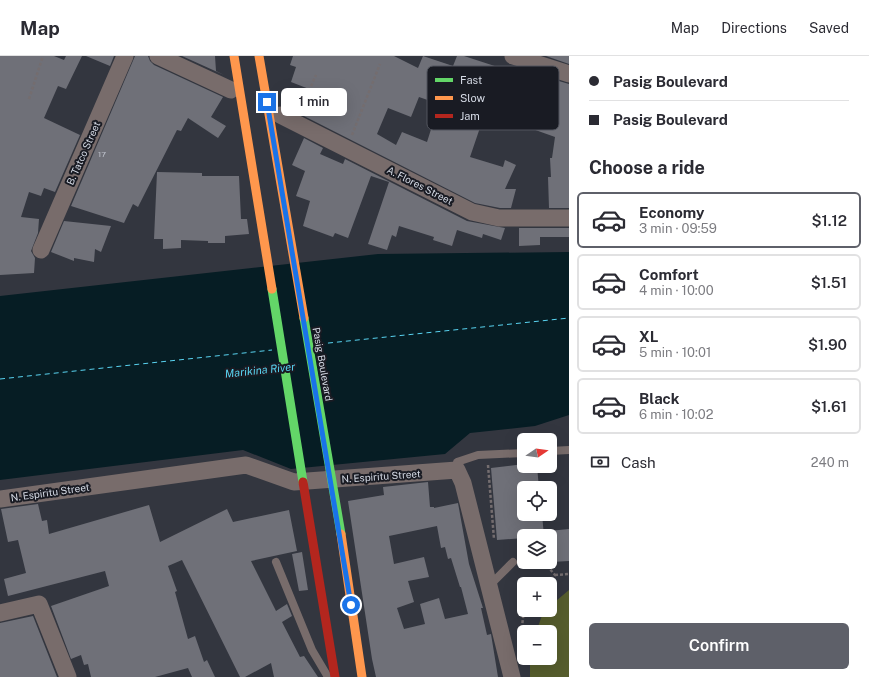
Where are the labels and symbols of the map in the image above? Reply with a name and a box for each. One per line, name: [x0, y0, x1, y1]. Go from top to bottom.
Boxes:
legend: [427, 66, 559, 130]
text: Fast: [460, 74, 482, 86]
callout: 1 min: [281, 88, 347, 116]
text: Slow: [460, 92, 486, 104]
route end: [258, 93, 276, 111]
text: Jam: [460, 110, 480, 122]
street label: B. Tatco Street: [64, 119, 102, 187]
house number: 17: [98, 149, 106, 159]
street label: A. Flores Street: [385, 163, 455, 207]
street label: Pasig Boulevard: [311, 326, 335, 402]
water label: Marikina River: [224, 360, 297, 380]
north arrow: [517, 433, 557, 473]
street label: N. Espiritu Street: [341, 467, 421, 485]
street label: N. Espiritu Street: [10, 481, 90, 503]
route start: [342, 596, 360, 614]

